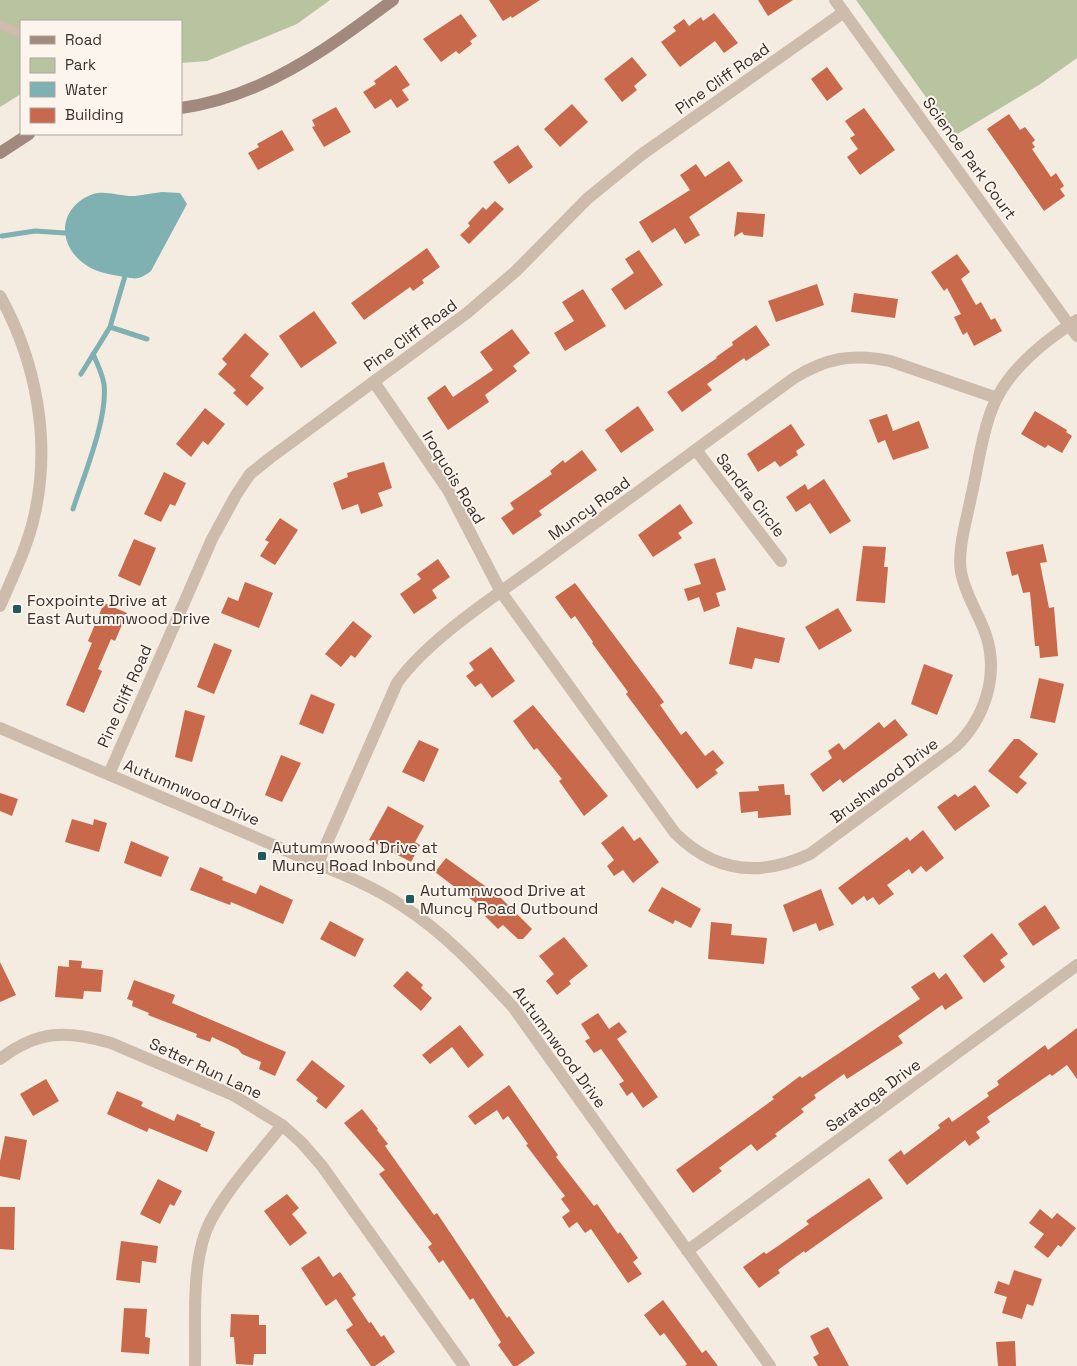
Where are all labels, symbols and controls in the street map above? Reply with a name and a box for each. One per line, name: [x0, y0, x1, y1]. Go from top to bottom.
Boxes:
legend: [20, 20, 182, 135]
text: Road: [65, 30, 102, 49]
street label: Pine Cliff Road: [671, 38, 774, 119]
text: Park: [65, 55, 96, 74]
text: Water: [65, 80, 108, 99]
street label: Science Park Court: [918, 93, 1021, 224]
text: Building: [65, 105, 124, 124]
street label: Pine Cliff Road: [359, 294, 461, 376]
street label: Iroquois Road: [417, 427, 490, 528]
street label: Sandra Circle: [711, 449, 790, 542]
street label: Muncy Road: [544, 472, 634, 545]
place label: Foxpointe Drive at East Autumnwood Drive: [27, 590, 210, 629]
marker: Foxpointe Drive at East Autumnwood Drive: [11, 603, 23, 615]
street label: Pine Cliff Road: [92, 641, 157, 751]
street label: Brushwood Drive: [826, 733, 942, 828]
street label: Autumnwood Drive: [121, 754, 263, 831]
place label: Autumnwood Drive at Muncy Road Inbound: [272, 837, 438, 876]
marker: Autumnwood Drive at Muncy Road Inbound: [256, 850, 268, 862]
place label: Autumnwood Drive at Muncy Road Outbound: [420, 880, 598, 919]
marker: Autumnwood Drive at Muncy Road Outbound: [404, 893, 416, 905]
street label: Autumnwood Drive: [508, 982, 611, 1112]
street label: Setter Run Lane: [146, 1033, 266, 1104]
street label: Saratoga Drive: [822, 1054, 925, 1137]

